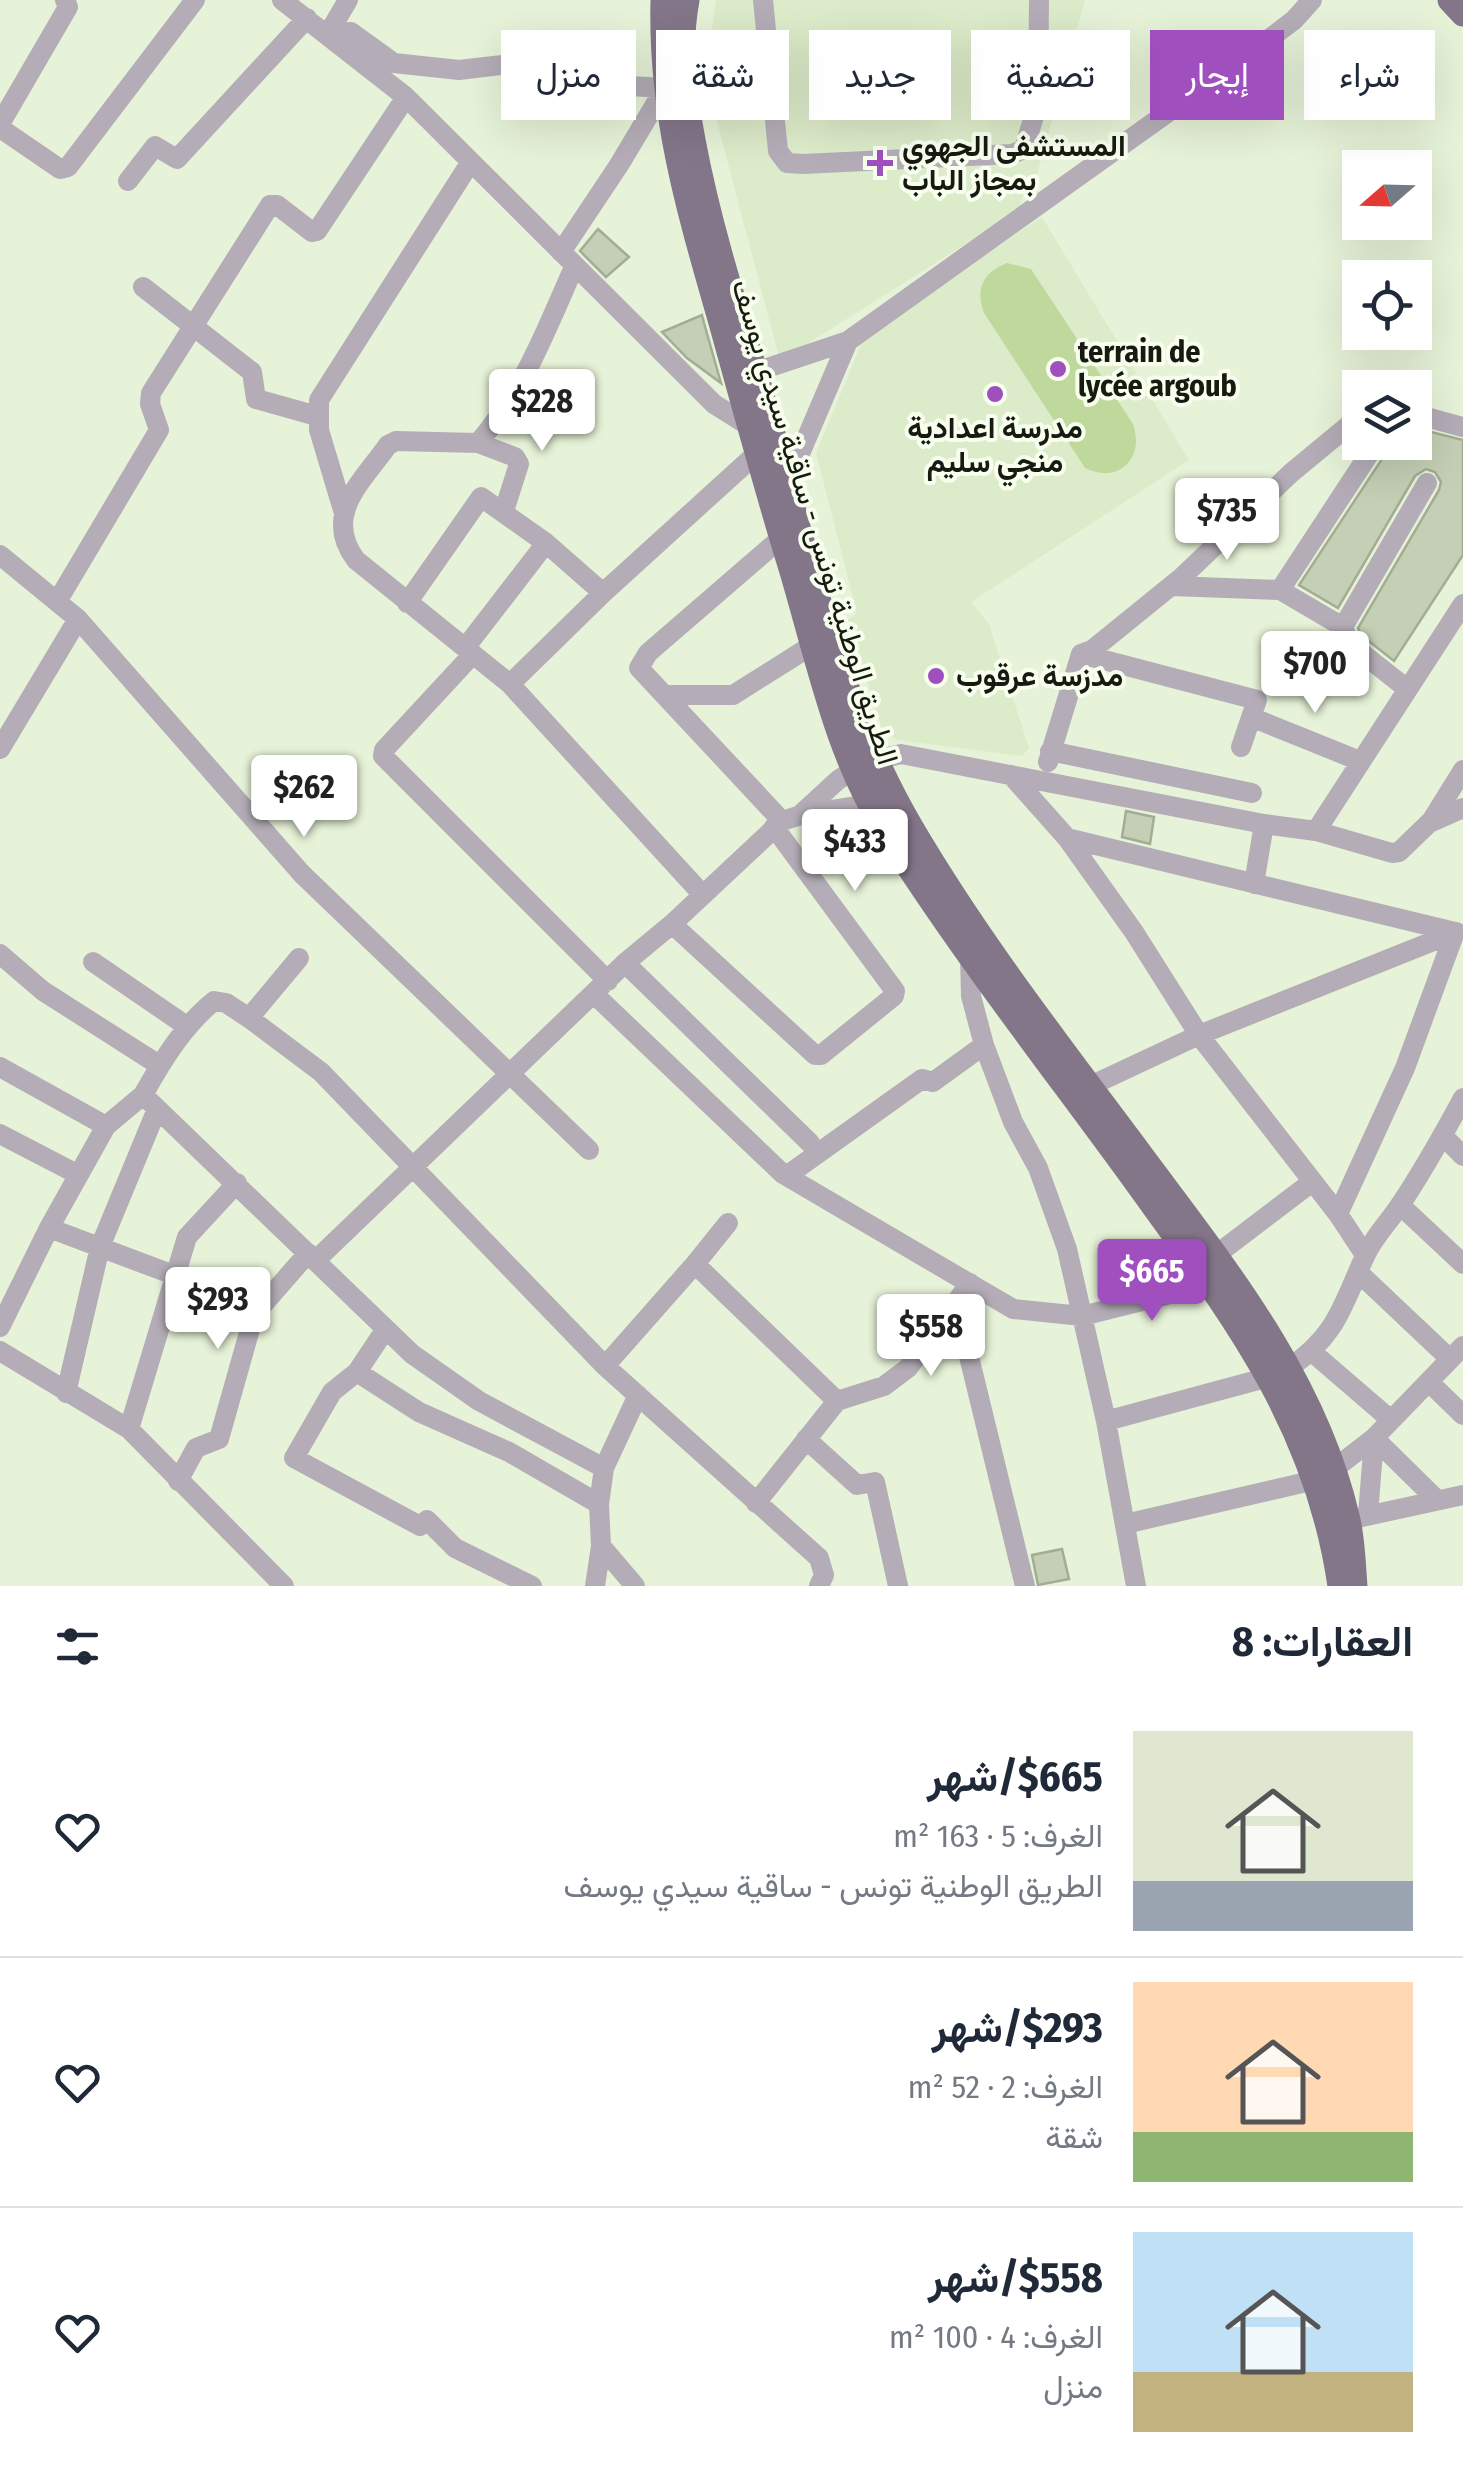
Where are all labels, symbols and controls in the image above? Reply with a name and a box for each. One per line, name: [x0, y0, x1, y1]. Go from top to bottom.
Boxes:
chip: منزل: [501, 30, 636, 120]
chip: شقة: [656, 30, 789, 120]
chip: جديد: [809, 30, 951, 120]
chip: تصفية: [971, 30, 1130, 120]
chip: إيجار: [1150, 30, 1284, 120]
chip: شراء: [1304, 30, 1435, 120]
place label: المستشفى الجهوي بمجاز الباب: [902, 128, 1126, 198]
marker: المستشفى الجهوي بمجاز الباب: [867, 150, 893, 176]
north arrow: [1342, 150, 1432, 240]
map controls: [1342, 150, 1432, 460]
button: locate: [1342, 260, 1432, 350]
street label: الطريق الوطنية تونس - ساقية سيدي يوسف: [718, 275, 906, 771]
place label: terrain de lycée argoub: [1078, 334, 1237, 404]
marker: terrain de lycée argoub: [1047, 358, 1069, 380]
pin: $228: [483, 369, 601, 454]
button: layers: [1342, 370, 1432, 460]
text: $228: [511, 382, 573, 420]
marker: مدرسة اعدادية منجي سليم: [984, 383, 1006, 405]
place label: مدرسة اعدادية منجي سليم: [907, 410, 1083, 487]
pin: $735: [1168, 478, 1286, 563]
text: $735: [1197, 491, 1257, 529]
pin: $700: [1256, 631, 1374, 716]
text: $700: [1283, 644, 1347, 682]
place label: مدزسة عرقوب: [956, 658, 1123, 694]
marker: مدزسة عرقوب: [925, 665, 947, 687]
pin: $262: [245, 755, 363, 840]
text: $262: [273, 768, 335, 806]
pin: $433: [796, 809, 914, 894]
text: $433: [824, 822, 886, 860]
pin: $665: [1093, 1239, 1211, 1324]
text: $665: [1120, 1252, 1184, 1290]
pin: $293: [159, 1267, 277, 1352]
text: $293: [187, 1280, 249, 1318]
pin: $558: [872, 1294, 990, 1379]
text: $558: [899, 1307, 963, 1345]
text: العقارات: 8: [1232, 1617, 1413, 1667]
icon: filters: [50, 1619, 105, 1674]
text: $665/شهر: [927, 1752, 1103, 1802]
icon: home: [1213, 1771, 1333, 1891]
icon: heart: [50, 1804, 105, 1859]
text: الغرف: 5 · 163 m²: [893, 1817, 1103, 1855]
text: الطريق الوطنية تونس - ساقية سيدي يوسف: [564, 1867, 1103, 1905]
text: $293/شهر: [932, 2003, 1103, 2053]
icon: home: [1213, 2022, 1333, 2142]
icon: heart: [50, 2055, 105, 2110]
text: الغرف: 2 · 52 m²: [908, 2068, 1103, 2106]
text: شقة: [1045, 2118, 1103, 2156]
text: $558/شهر: [928, 2253, 1103, 2303]
icon: home: [1213, 2272, 1333, 2392]
icon: heart: [50, 2305, 105, 2360]
text: الغرف: 4 · 100 m²: [889, 2318, 1103, 2356]
text: منزل: [1043, 2368, 1103, 2406]

